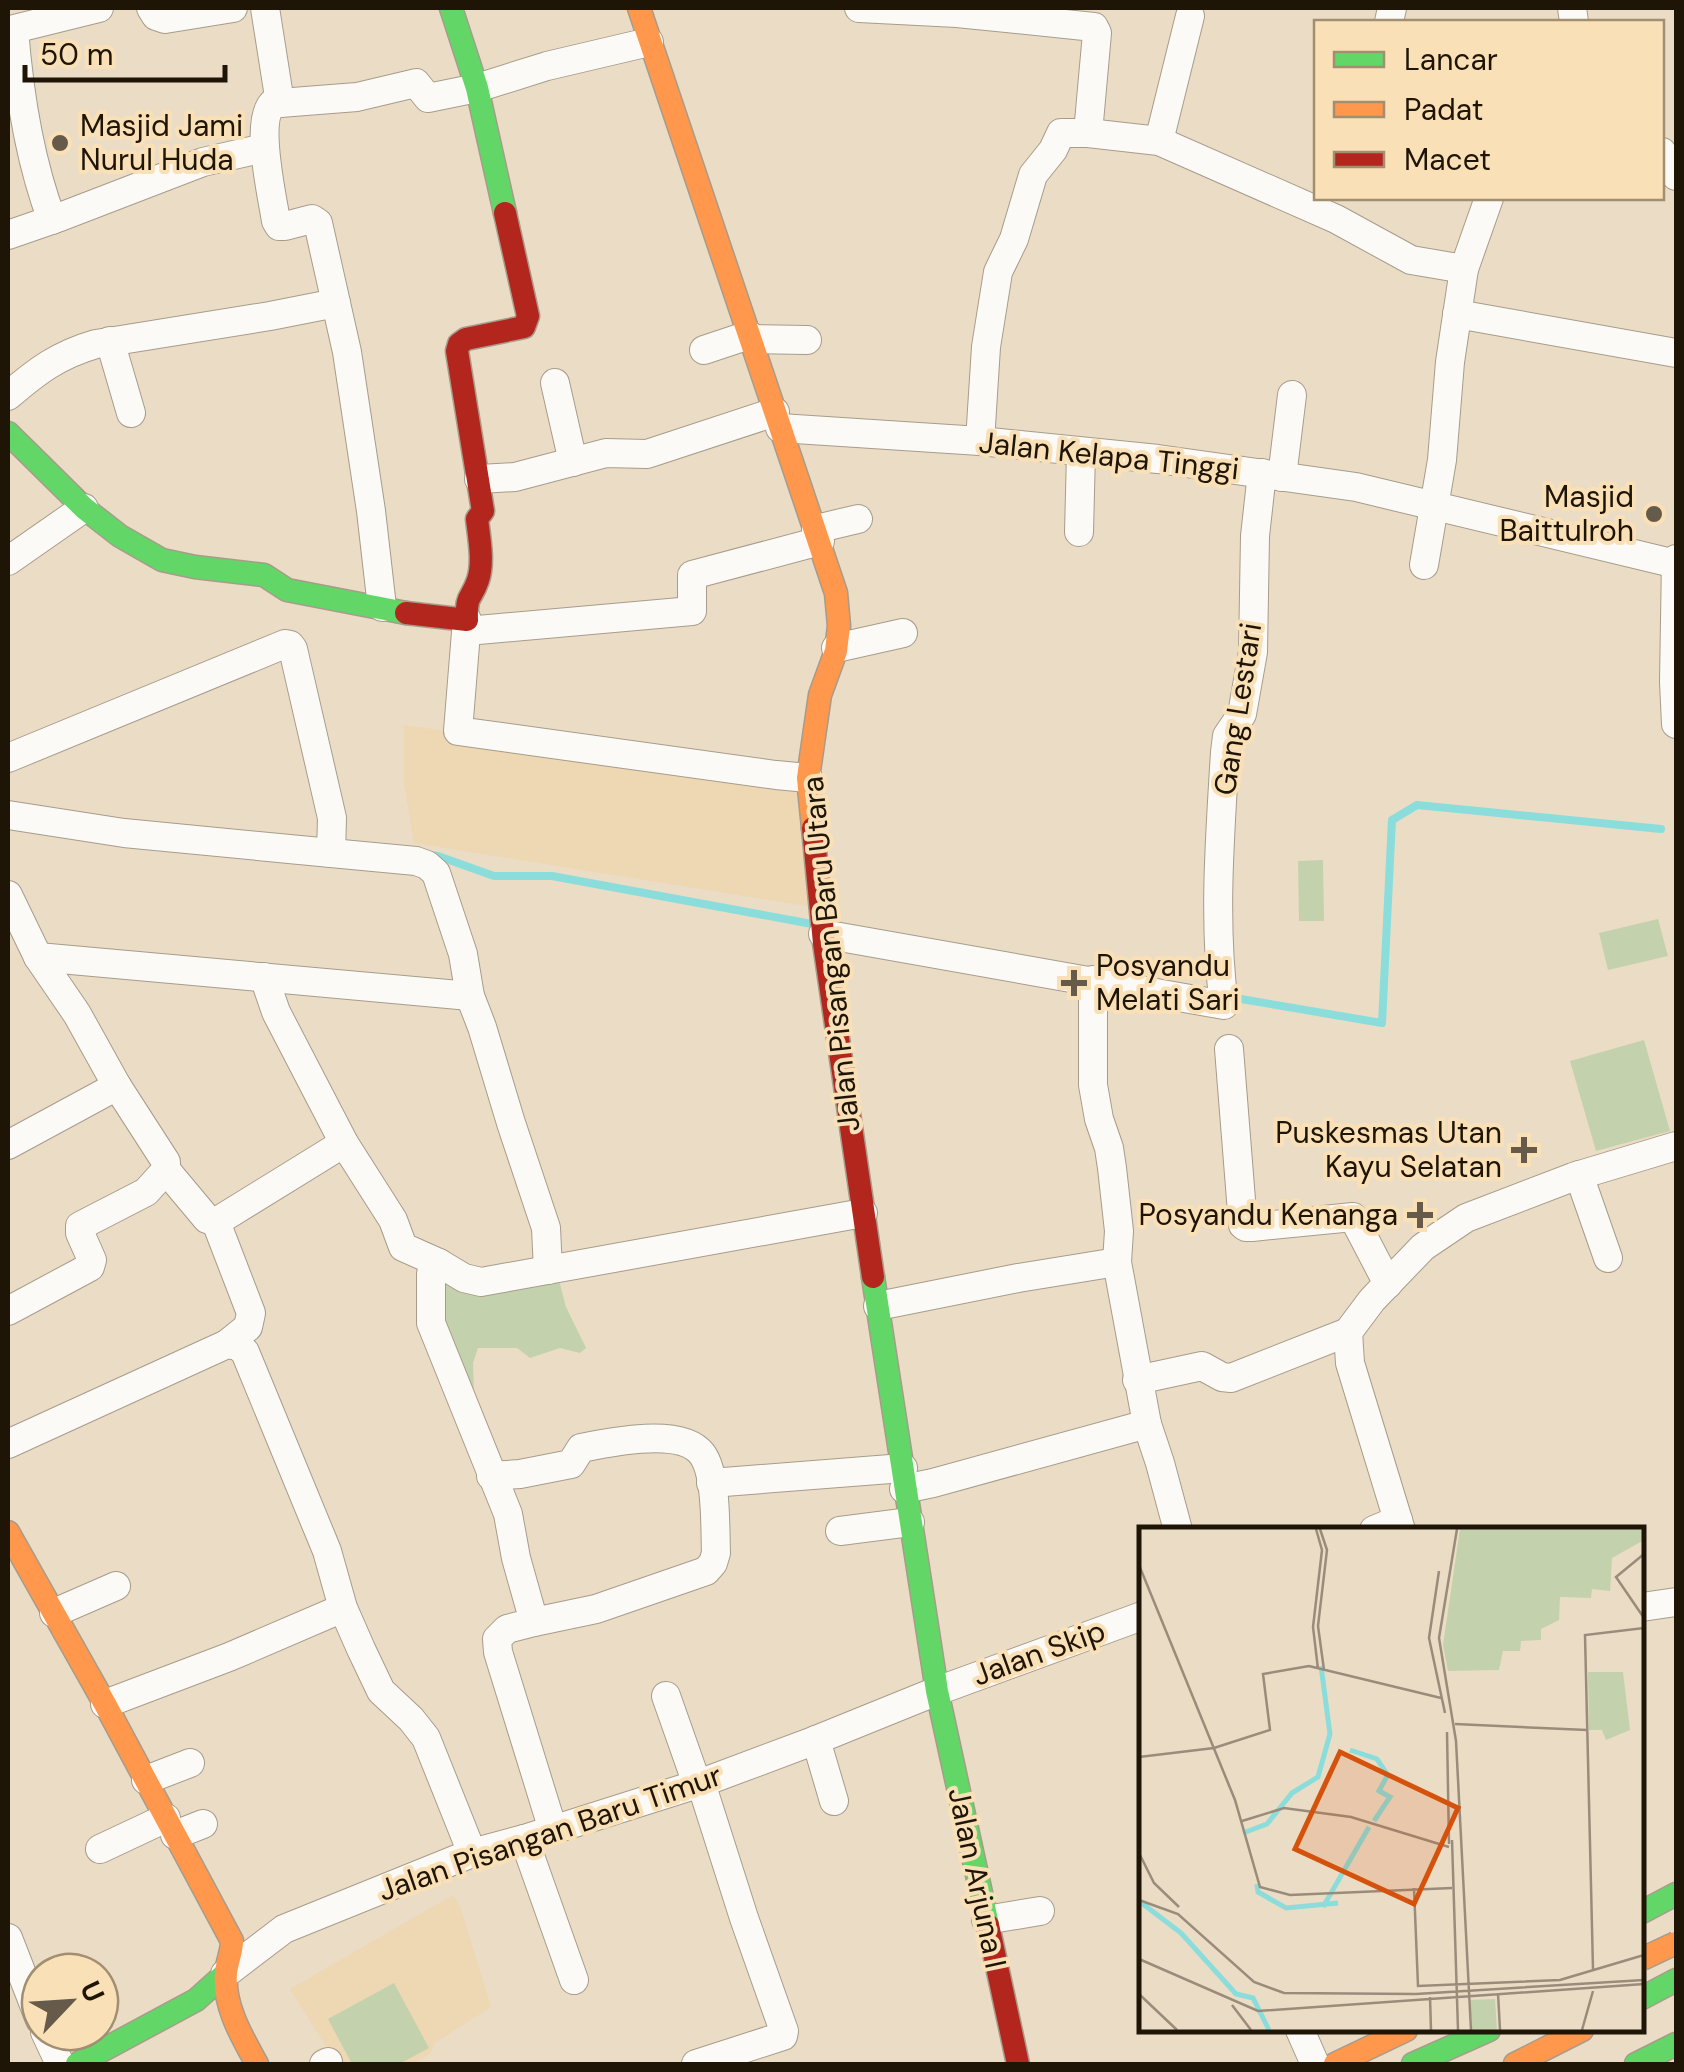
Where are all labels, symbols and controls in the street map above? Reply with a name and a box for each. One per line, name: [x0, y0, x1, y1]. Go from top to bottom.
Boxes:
scale bar: [25, 20, 225, 82]
legend: [1314, 20, 1664, 200]
text: 50 m: [40, 35, 114, 74]
text: Lancar: [1404, 40, 1498, 79]
text: Padat: [1404, 90, 1484, 129]
place label: Masjid Jami Nurul Huda: [80, 106, 243, 179]
marker: Masjid Jami Nurul Huda: [49, 132, 71, 154]
text: Macet: [1404, 140, 1491, 179]
street label: Jalan Kelapa Tinggi: [977, 422, 1241, 489]
place label: Masjid Baittulroh: [1499, 477, 1634, 550]
marker: Masjid Baittulroh: [1643, 503, 1665, 525]
street label: Gang Lestari: [1205, 620, 1270, 798]
street label: Jalan Pisangan Baru Utara: [792, 775, 869, 1134]
place label: Posyandu Melati Sari: [1096, 946, 1240, 1019]
marker: Posyandu Melati Sari: [1061, 970, 1087, 996]
place label: Puskesmas Utan Kayu Selatan: [1275, 1113, 1502, 1186]
marker: Puskesmas Utan Kayu Selatan: [1511, 1137, 1537, 1163]
place label: Posyandu Kenanga: [1139, 1195, 1398, 1234]
marker: Posyandu Kenanga: [1407, 1202, 1433, 1228]
inset map: [1139, 1527, 1644, 2032]
street label: Jalan Skip: [967, 1611, 1110, 1694]
street label: Jalan Pisangan Baru Timur: [373, 1755, 727, 1910]
street label: Jalan Arjuna I: [939, 1784, 1016, 1972]
north arrow: [20, 1952, 120, 2052]
text: U: [71, 1975, 113, 2008]

